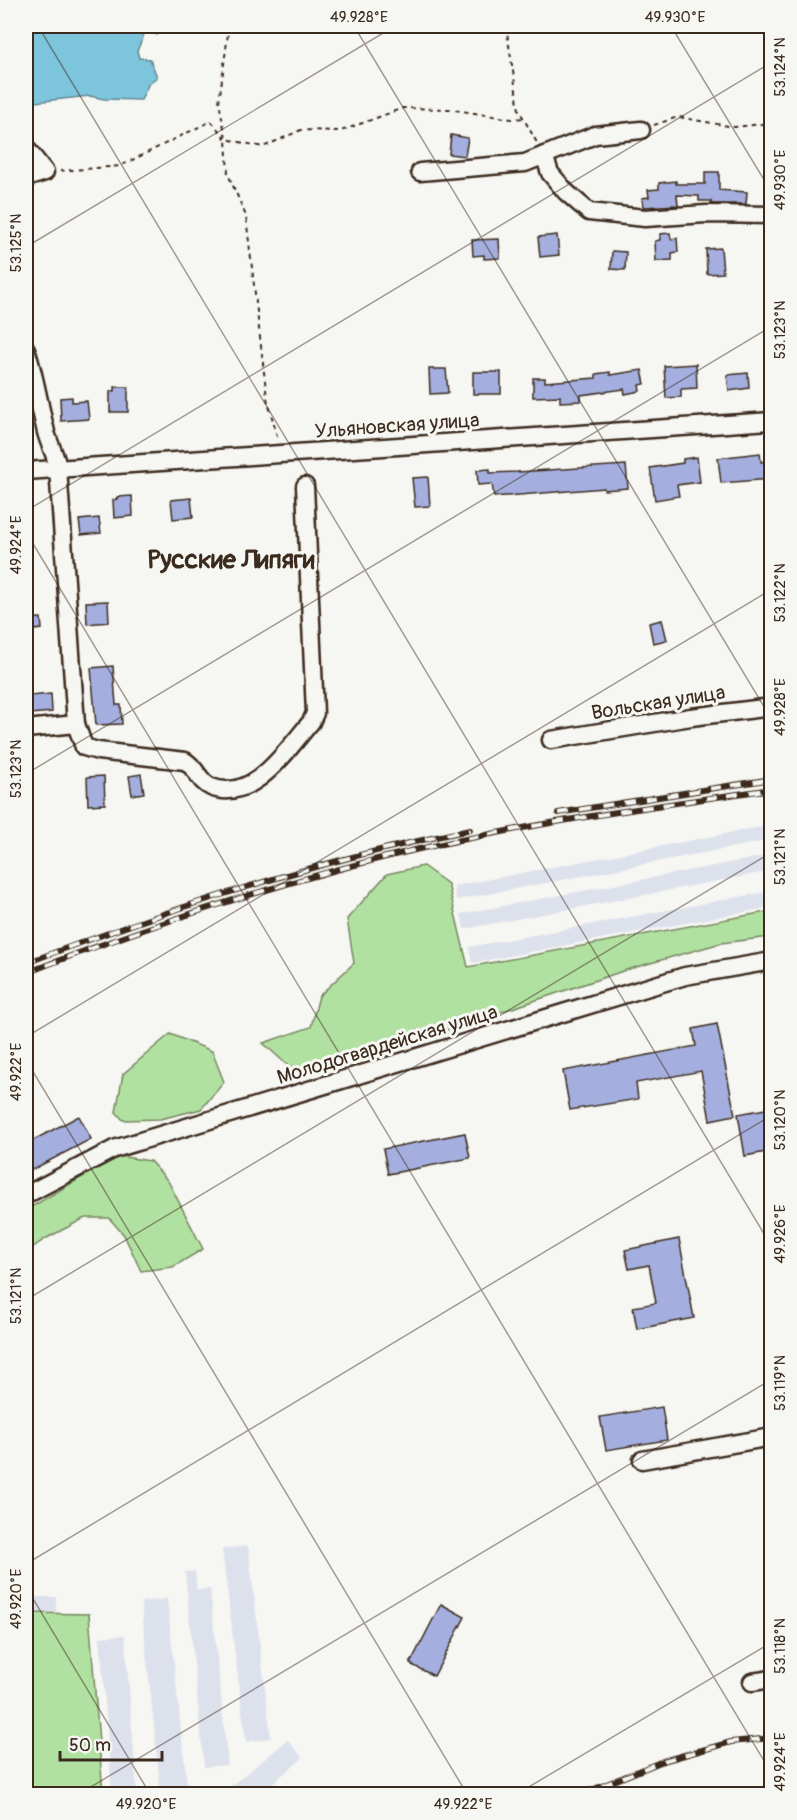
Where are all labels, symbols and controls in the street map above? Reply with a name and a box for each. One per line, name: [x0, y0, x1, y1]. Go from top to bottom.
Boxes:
text: 49.928°E: [330, 8, 388, 27]
text: 49.930°E: [645, 8, 705, 27]
text: 53.124°N: [771, 37, 790, 97]
text: 49.930°E: [771, 150, 790, 210]
text: 53.125°N: [7, 214, 26, 272]
text: 53.123°N: [771, 301, 790, 359]
street label: Ульяновская улица: [314, 407, 480, 444]
text: 49.924°E: [7, 515, 26, 574]
district label: Русские Липяги: [148, 544, 315, 576]
text: 53.122°N: [771, 563, 790, 623]
text: 49.928°E: [771, 678, 790, 736]
street label: Вольская улица: [589, 680, 727, 725]
text: 53.123°N: [7, 740, 26, 798]
text: 53.121°N: [771, 829, 790, 885]
street label: Молодогвардейская улица: [274, 999, 500, 1090]
text: 49.922°E: [7, 1043, 26, 1101]
text: 53.120°N: [771, 1090, 790, 1151]
text: 49.926°E: [771, 1204, 790, 1263]
text: 53.121°N: [7, 1268, 26, 1324]
text: 53.119°N: [771, 1355, 790, 1411]
text: 49.920°E: [7, 1569, 26, 1629]
text: 53.118°N: [771, 1618, 790, 1674]
scale bar: [60, 1724, 162, 1762]
text: 49.924°E: [771, 1732, 790, 1791]
text: 50 m: [69, 1734, 111, 1757]
text: 49.920°E: [116, 1795, 176, 1814]
text: 49.922°E: [434, 1795, 492, 1814]

